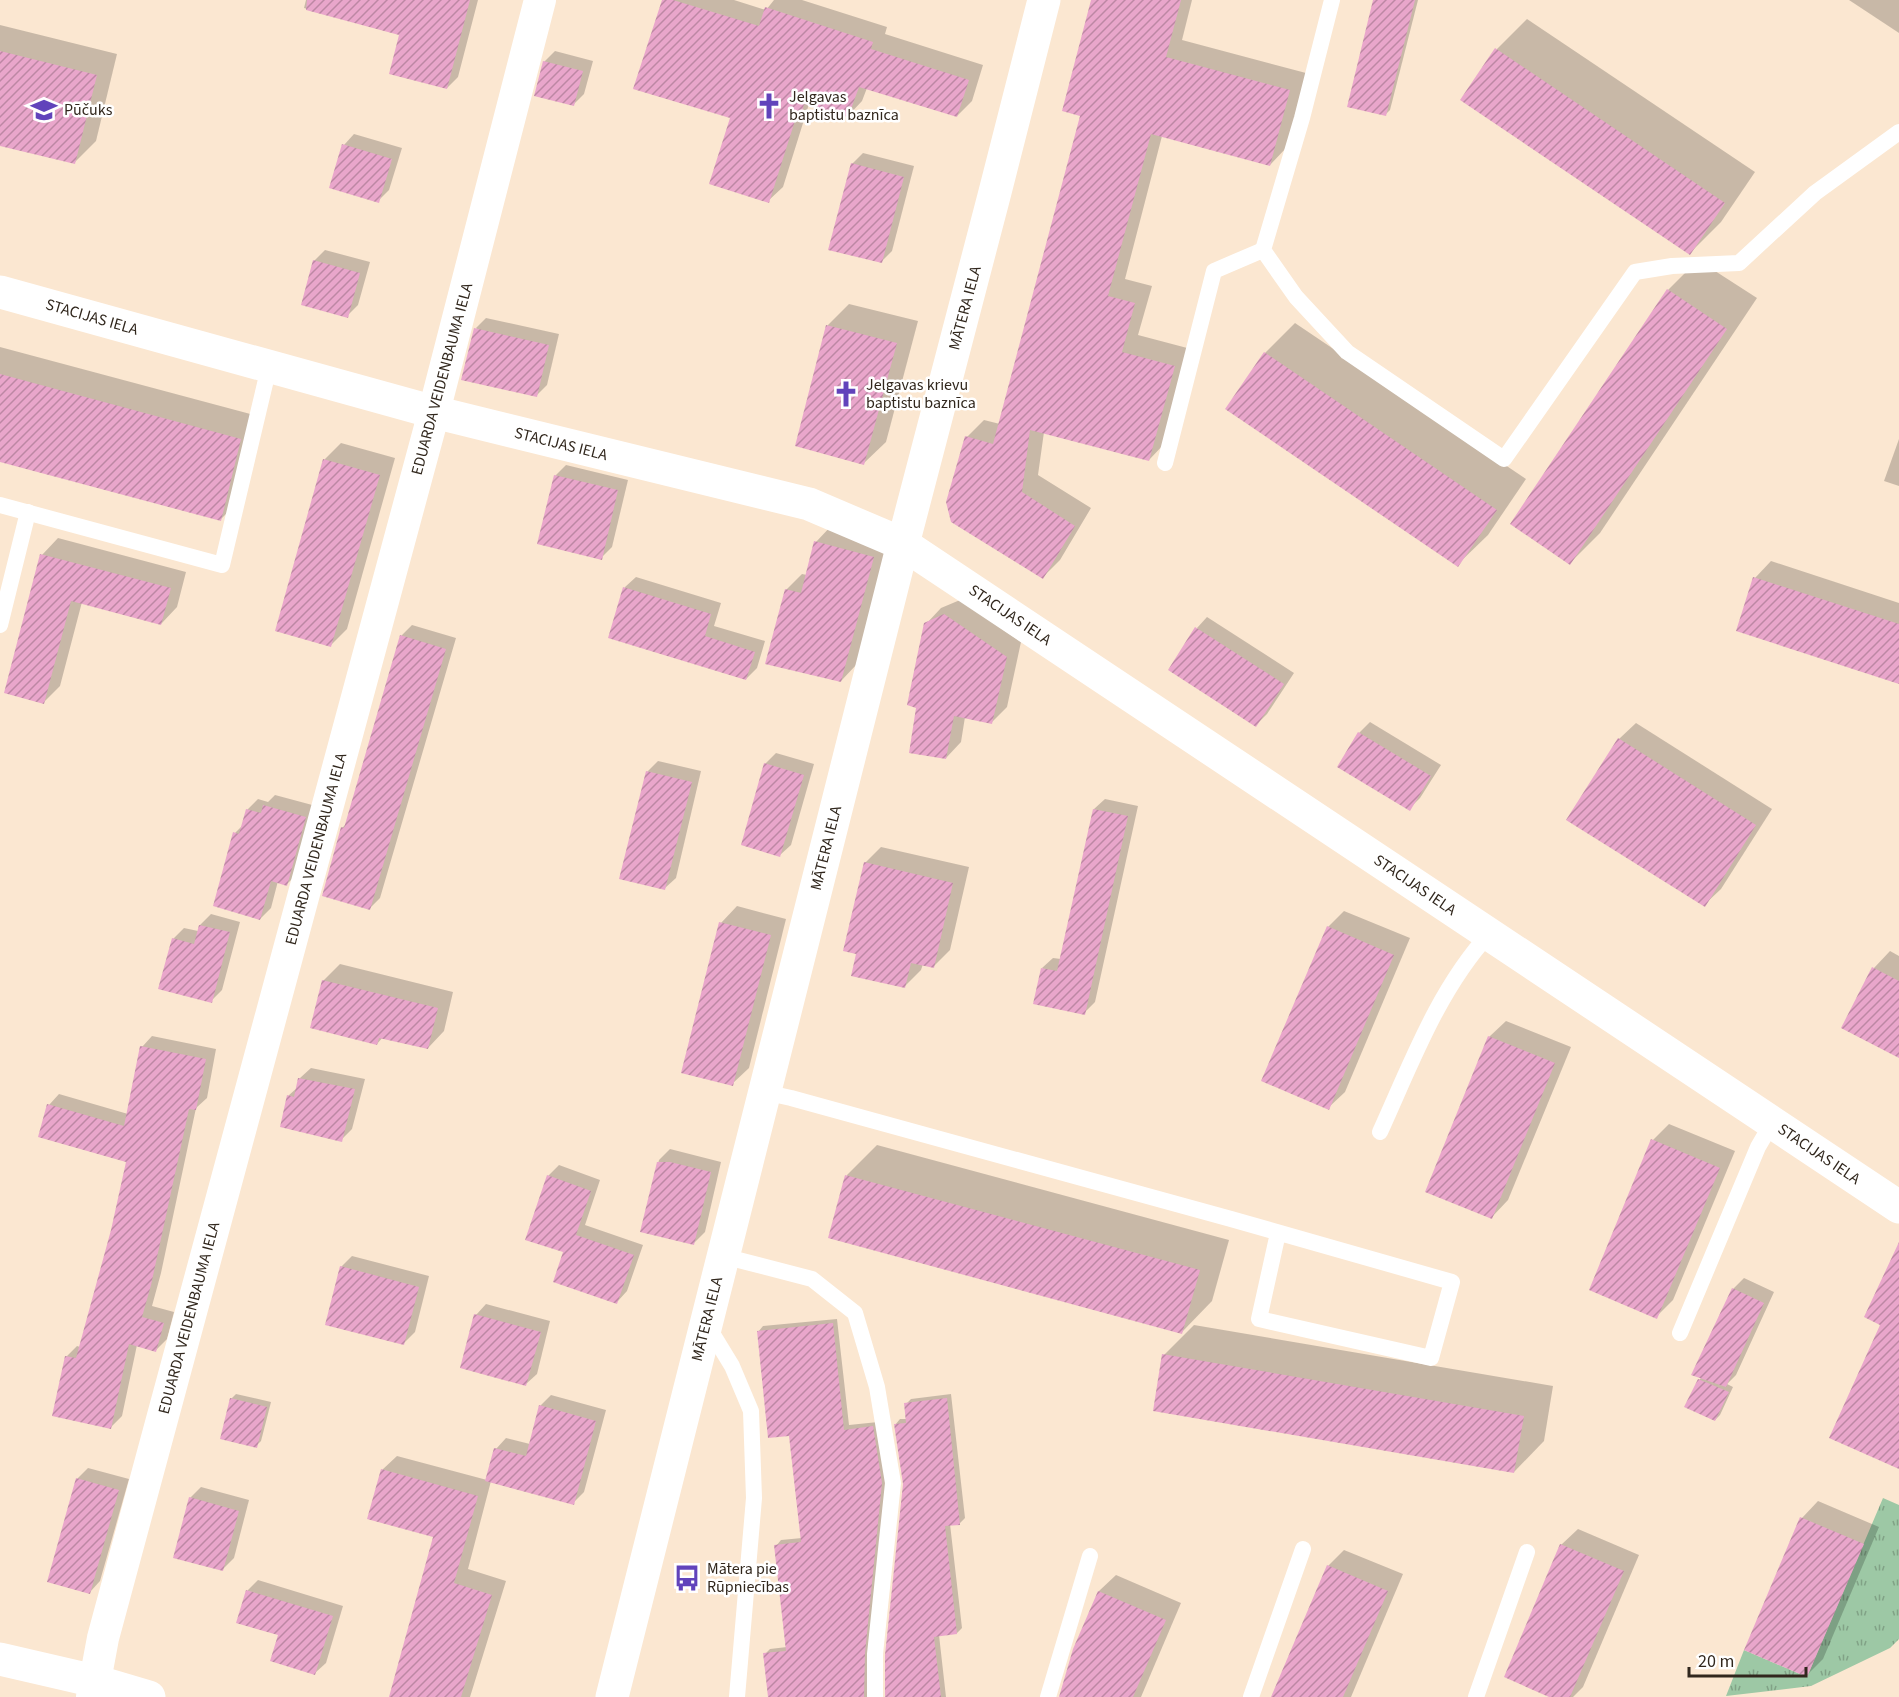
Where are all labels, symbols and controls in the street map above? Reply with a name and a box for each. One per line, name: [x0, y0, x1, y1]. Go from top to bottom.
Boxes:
place label: Jelgavas baptistu baznīca: [789, 86, 899, 126]
church icon: Jelgavas baptistu baznīca: [754, 91, 784, 121]
school or university icon: Pūčuks: [29, 95, 59, 125]
place label: Pūčuks: [64, 99, 113, 121]
street label: MĀTERA IELA: [943, 263, 987, 353]
street label: EDUARDA VEIDENBAUMA IELA: [406, 280, 478, 477]
street label: STACIJAS IELA: [43, 293, 141, 341]
place label: Jelgavas krievu baptistu baznīca: [866, 374, 976, 414]
church icon: Jelgavas krievu baptistu baznīca: [831, 379, 861, 409]
street label: STACIJAS IELA: [512, 422, 610, 466]
street label: STACIJAS IELA: [964, 579, 1056, 651]
street label: EDUARDA VEIDENBAUMA IELA: [280, 750, 352, 947]
street label: MĀTERA IELA: [805, 803, 847, 893]
street label: STACIJAS IELA: [1369, 849, 1461, 921]
street label: STACIJAS IELA: [1773, 1118, 1865, 1190]
street label: EDUARDA VEIDENBAUMA IELA: [153, 1219, 225, 1416]
street label: MĀTERA IELA: [686, 1274, 728, 1364]
place label: Mātera pie Rūpniecības: [707, 1558, 789, 1598]
bus stop icon: Mātera pie Rūpniecības: [672, 1563, 702, 1593]
scale bar: [1689, 1640, 1806, 1678]
text: 20 m: [1698, 1649, 1734, 1674]

